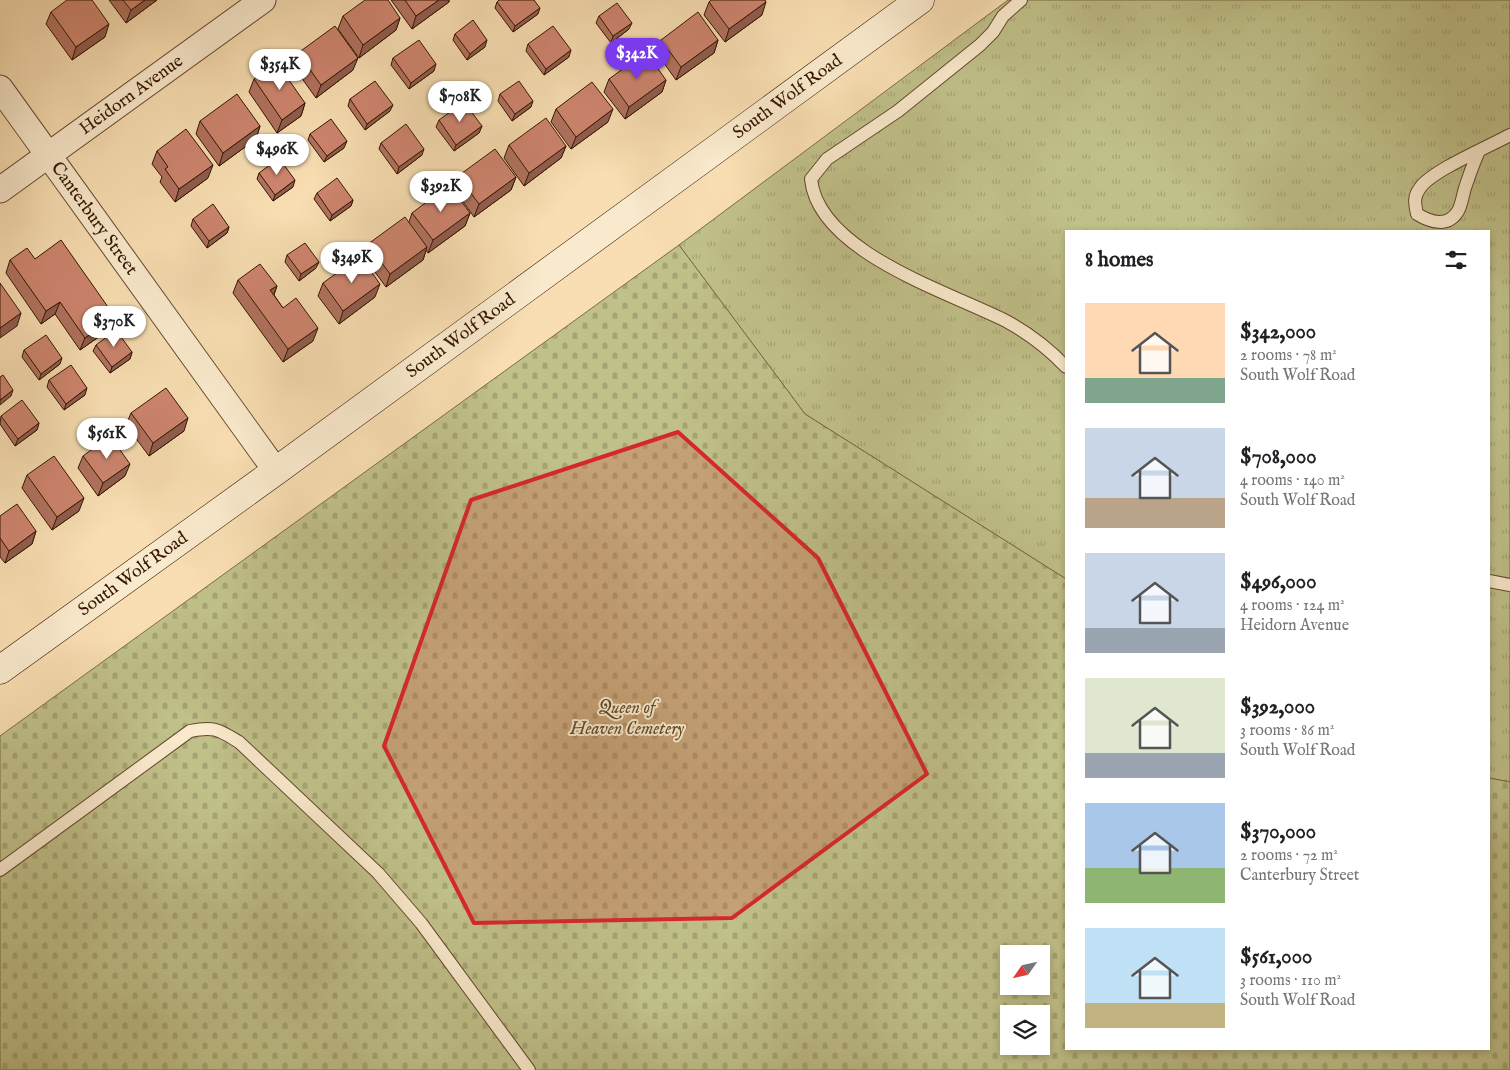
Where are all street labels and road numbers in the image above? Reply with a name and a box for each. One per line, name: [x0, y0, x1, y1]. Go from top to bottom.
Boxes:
street label: South Wolf Road: [728, 49, 847, 145]
street label: Heidorn Avenue: [75, 50, 188, 140]
street label: Canterbury Street: [46, 157, 143, 280]
street label: South Wolf Road: [401, 288, 520, 384]
street label: South Wolf Road: [74, 527, 193, 621]

